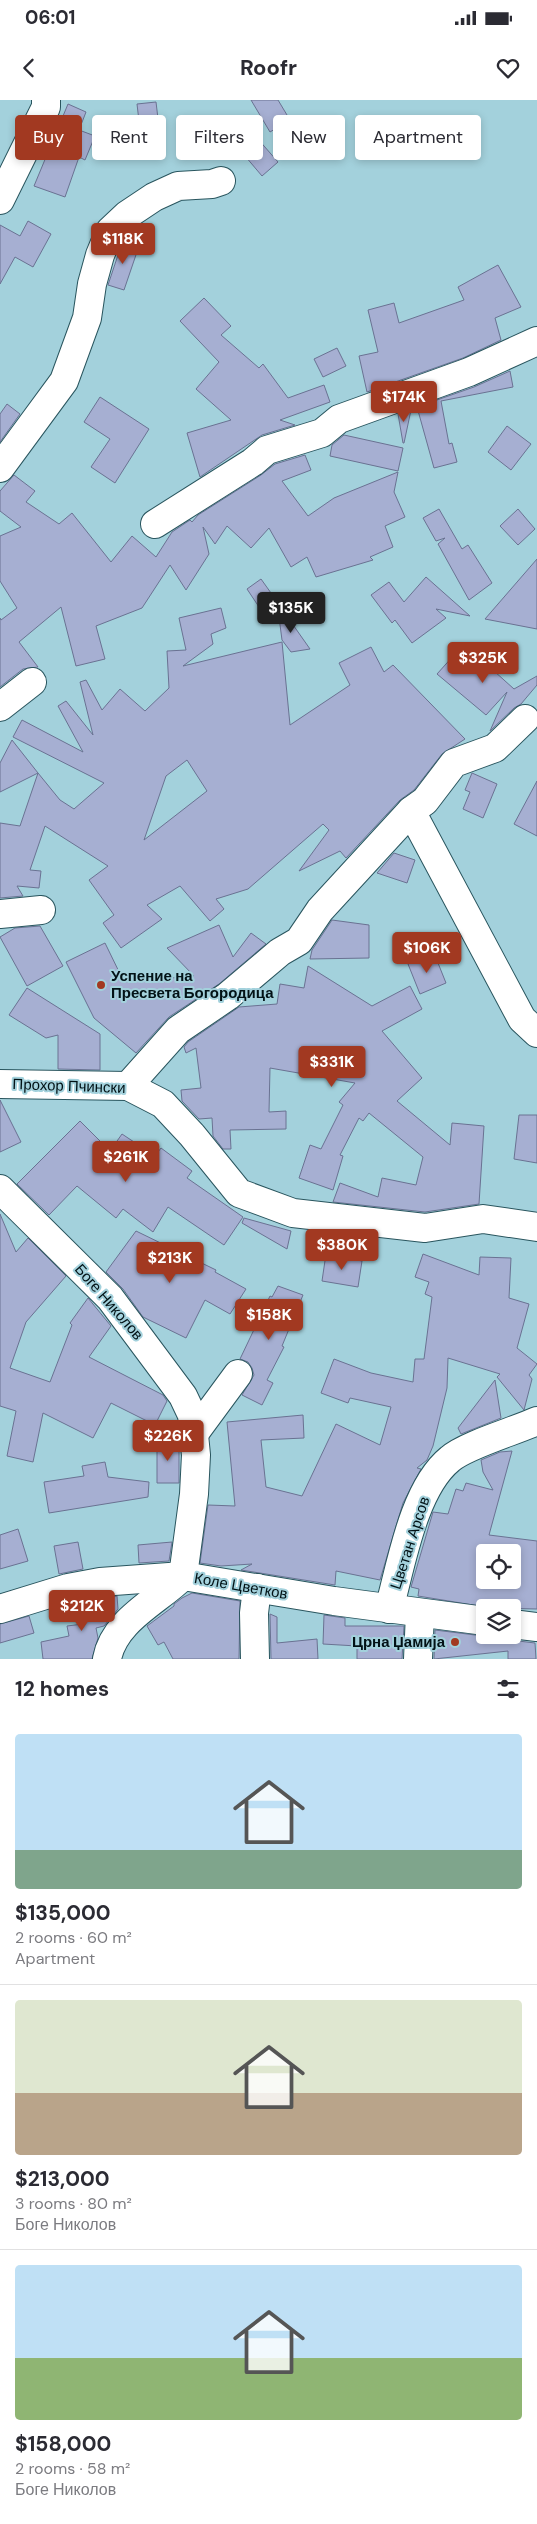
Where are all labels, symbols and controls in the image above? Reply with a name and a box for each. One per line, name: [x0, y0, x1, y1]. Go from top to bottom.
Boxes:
text: 06:01: [25, 5, 76, 30]
text: Roofr: [240, 53, 297, 82]
icon: back: [15, 54, 43, 82]
icon: heart: [494, 54, 522, 82]
chip: Buy: [15, 115, 82, 160]
chip: Rent: [92, 115, 166, 160]
chip: Filters: [176, 115, 263, 160]
chip: New: [273, 115, 345, 160]
chip: Apartment: [355, 115, 481, 160]
pin: $118K: [88, 222, 158, 265]
text: $118K: [102, 228, 144, 249]
pin: $174K: [369, 380, 439, 423]
text: $174K: [382, 386, 426, 407]
pin: $135K: [256, 592, 326, 634]
text: $135K: [268, 597, 314, 618]
pin: $325K: [448, 642, 518, 684]
text: $325K: [459, 647, 507, 668]
pin: $106K: [392, 932, 462, 974]
text: $106K: [403, 937, 451, 958]
place label: Успение на Пресвета Богородица: [111, 966, 274, 1003]
marker: Успение на Пресвета Богородица: [95, 979, 107, 991]
pin: $331K: [297, 1046, 367, 1088]
text: $331K: [309, 1051, 355, 1072]
street label: Прохор Пчински: [12, 1074, 126, 1098]
pin: $261K: [91, 1140, 161, 1183]
text: $261K: [103, 1146, 149, 1167]
pin: $380K: [307, 1228, 377, 1271]
text: $380K: [316, 1234, 368, 1255]
pin: $213K: [135, 1242, 205, 1284]
text: $213K: [148, 1247, 192, 1268]
street label: Боге Николов: [70, 1260, 148, 1344]
pin: $158K: [234, 1298, 304, 1341]
text: $158K: [246, 1304, 292, 1325]
pin: $226K: [133, 1420, 203, 1462]
text: $226K: [144, 1425, 192, 1446]
street label: Цветан Арсов: [386, 1494, 434, 1592]
map controls: [476, 1544, 521, 1644]
button: locate: [476, 1544, 521, 1589]
street label: Коле Цветков: [193, 1568, 289, 1604]
pin: $212K: [47, 1590, 117, 1632]
text: $212K: [60, 1595, 104, 1616]
button: layers: [476, 1599, 521, 1644]
place label: Црна Џамија: [352, 1632, 446, 1652]
marker: Црна Џамија: [449, 1636, 461, 1648]
text: 12 homes: [15, 1675, 109, 1703]
icon: filters: [494, 1675, 522, 1703]
icon: home: [224, 1767, 314, 1857]
text: $135,000: [15, 1899, 111, 1927]
text: 2 rooms · 60 m²: [15, 1927, 132, 1948]
text: Apartment: [15, 1948, 95, 1969]
icon: home: [224, 2032, 314, 2122]
text: $213,000: [15, 2165, 110, 2193]
text: 3 rooms · 80 m²: [15, 2193, 132, 2214]
text: Боге Николов: [15, 2214, 116, 2235]
icon: home: [224, 2297, 314, 2387]
text: $158,000: [15, 2430, 111, 2458]
text: 2 rooms · 58 m²: [15, 2458, 130, 2479]
text: Боге Николов: [15, 2479, 116, 2500]

